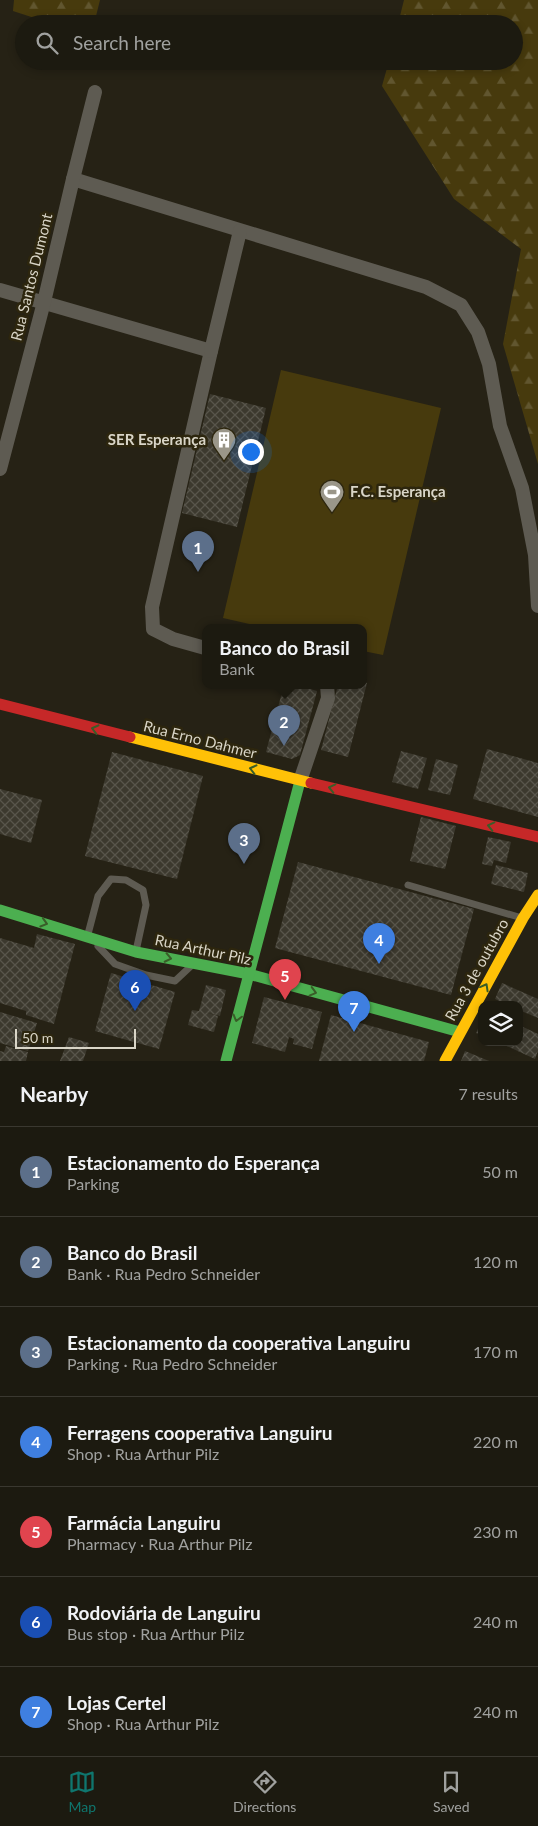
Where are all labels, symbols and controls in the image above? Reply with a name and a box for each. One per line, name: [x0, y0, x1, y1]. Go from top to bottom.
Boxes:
search box: [15, 15, 523, 70]
icon: search: [33, 29, 61, 57]
text: Search here: [73, 31, 171, 54]
street label: Rua Santos Dumont: [6, 211, 56, 342]
building icon: SER Esperança: [211, 427, 237, 461]
place label: SER Esperança: [108, 430, 206, 448]
your location: [238, 439, 264, 465]
sports icon: F.C. Esperança: [319, 479, 345, 513]
place label: F.C. Esperança: [350, 482, 446, 500]
pin: 1: [182, 531, 214, 572]
popup: [202, 624, 367, 689]
text: Banco do Brasil: [219, 636, 350, 659]
text: Bank: [219, 659, 255, 678]
pin: 2: [268, 705, 300, 746]
street label: Rua Erno Dahmer: [142, 716, 259, 762]
one-way arrow: [92, 724, 100, 734]
one-way arrow: [249, 764, 257, 774]
one-way arrow: [328, 783, 337, 794]
one-way arrow: [486, 821, 495, 832]
pin: 3: [228, 823, 260, 864]
street label: Rua 3 de outubro: [441, 915, 512, 1024]
one-way arrow: [39, 917, 47, 927]
pin: 4: [363, 923, 395, 964]
street label: Rua Arthur Pilz: [153, 930, 253, 968]
one-way arrow: [164, 953, 172, 963]
pin: 5: [269, 959, 301, 1000]
pin: 6: [119, 970, 151, 1011]
one-way arrow: [478, 983, 488, 992]
one-way arrow: [308, 986, 316, 996]
pin: 7: [338, 991, 370, 1032]
map controls: [478, 1001, 523, 1046]
button: layers: [478, 1001, 523, 1046]
one-way arrow: [232, 1013, 243, 1022]
scale bar: [15, 1026, 136, 1049]
text: 50 m: [22, 1029, 53, 1046]
text: Nearby: [20, 1081, 88, 1106]
text: 7 results: [458, 1084, 518, 1103]
text: Estacionamento do Esperança: [67, 1151, 320, 1174]
text: 1: [31, 1162, 41, 1181]
text: 50 m: [482, 1162, 518, 1181]
text: Parking: [67, 1174, 119, 1193]
text: Banco do Brasil: [67, 1241, 197, 1264]
text: 2: [31, 1252, 41, 1271]
text: 120 m: [473, 1252, 518, 1271]
text: Bank · Rua Pedro Schneider: [67, 1264, 260, 1283]
text: Estacionamento da cooperativa Languiru: [67, 1331, 410, 1354]
text: 3: [31, 1342, 41, 1361]
text: 170 m: [473, 1342, 518, 1361]
text: Parking · Rua Pedro Schneider: [67, 1354, 277, 1373]
text: Ferragens cooperativa Languiru: [67, 1421, 333, 1444]
text: 4: [31, 1432, 41, 1451]
text: 220 m: [473, 1432, 518, 1451]
text: Shop · Rua Arthur Pilz: [67, 1444, 219, 1463]
text: Farmácia Languiru: [67, 1511, 221, 1534]
text: 5: [31, 1522, 41, 1541]
text: 230 m: [473, 1522, 518, 1541]
text: Pharmacy · Rua Arthur Pilz: [67, 1534, 253, 1553]
text: Rodoviária de Languiru: [67, 1601, 261, 1624]
text: 6: [31, 1612, 41, 1631]
text: 240 m: [473, 1612, 518, 1631]
text: Bus stop · Rua Arthur Pilz: [67, 1624, 244, 1643]
text: Lojas Certel: [67, 1691, 166, 1714]
text: 7: [31, 1702, 41, 1721]
text: 240 m: [473, 1702, 518, 1721]
text: Shop · Rua Arthur Pilz: [67, 1714, 219, 1733]
tab: Map: [68, 1768, 96, 1815]
tab: Directions: [233, 1768, 296, 1815]
tab: Saved: [433, 1768, 470, 1815]

